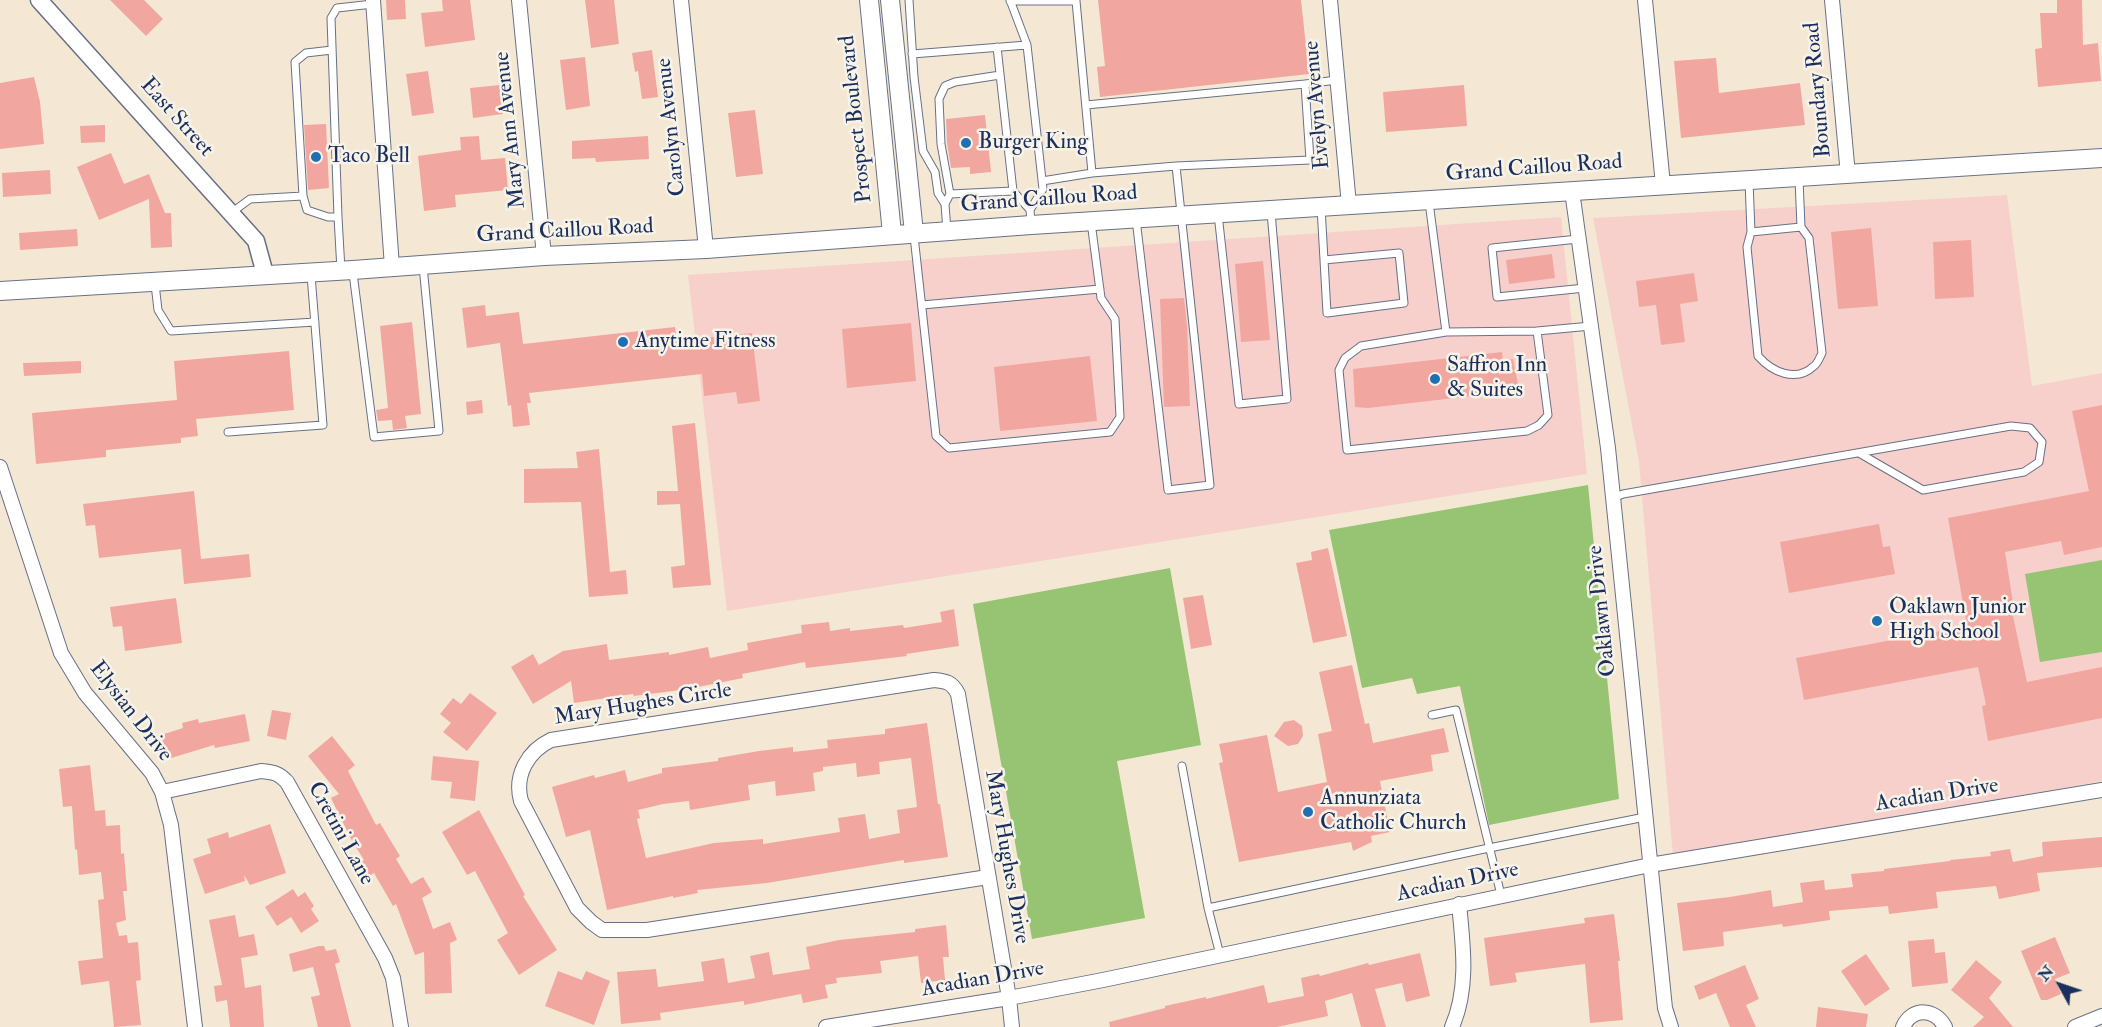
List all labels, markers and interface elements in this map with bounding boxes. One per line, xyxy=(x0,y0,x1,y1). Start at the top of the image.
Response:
street label: Boundary Road xyxy=(1800,21,1838,159)
street label: Prospect Boulevard xyxy=(835,34,879,204)
street label: Evelyn Avenue xyxy=(1299,40,1337,170)
street label: Mary Ann Avenue xyxy=(490,50,532,210)
street label: Carolyn Avenue xyxy=(652,57,692,197)
street label: East Street xyxy=(134,73,218,163)
place label: Burger King xyxy=(978,130,1088,156)
marker: Burger King xyxy=(959,136,973,150)
place label: Taco Bell xyxy=(328,144,410,170)
marker: Taco Bell xyxy=(309,150,323,164)
street label: Grand Caillou Road xyxy=(1445,150,1623,188)
street label: Grand Caillou Road xyxy=(960,181,1138,219)
street label: Grand Caillou Road xyxy=(476,214,654,250)
place label: Anytime Fitness xyxy=(635,329,776,355)
marker: Anytime Fitness xyxy=(616,335,630,349)
place label: Saffron Inn & Suites xyxy=(1447,353,1547,404)
marker: Saffron Inn & Suites xyxy=(1428,372,1442,386)
street label: Oaklawn Drive xyxy=(1583,544,1623,678)
place label: Oaklawn Junior High School xyxy=(1889,595,2026,646)
marker: Oaklawn Junior High School xyxy=(1870,614,1884,628)
street label: Elysian Drive xyxy=(83,657,177,767)
street label: Mary Hughes Circle xyxy=(552,678,734,732)
street label: Mary Hughes Drive xyxy=(978,768,1034,946)
street label: Acadian Drive xyxy=(1874,773,2000,819)
street label: Cretini Lane xyxy=(301,778,379,890)
place label: Annunziata Catholic Church xyxy=(1320,786,1467,837)
marker: Annunziata Catholic Church xyxy=(1301,805,1315,819)
street label: Acadian Drive xyxy=(1395,857,1521,909)
north arrow xyxy=(2030,955,2090,1015)
street label: Acadian Drive xyxy=(920,956,1046,1004)
text: N xyxy=(2034,962,2058,985)

